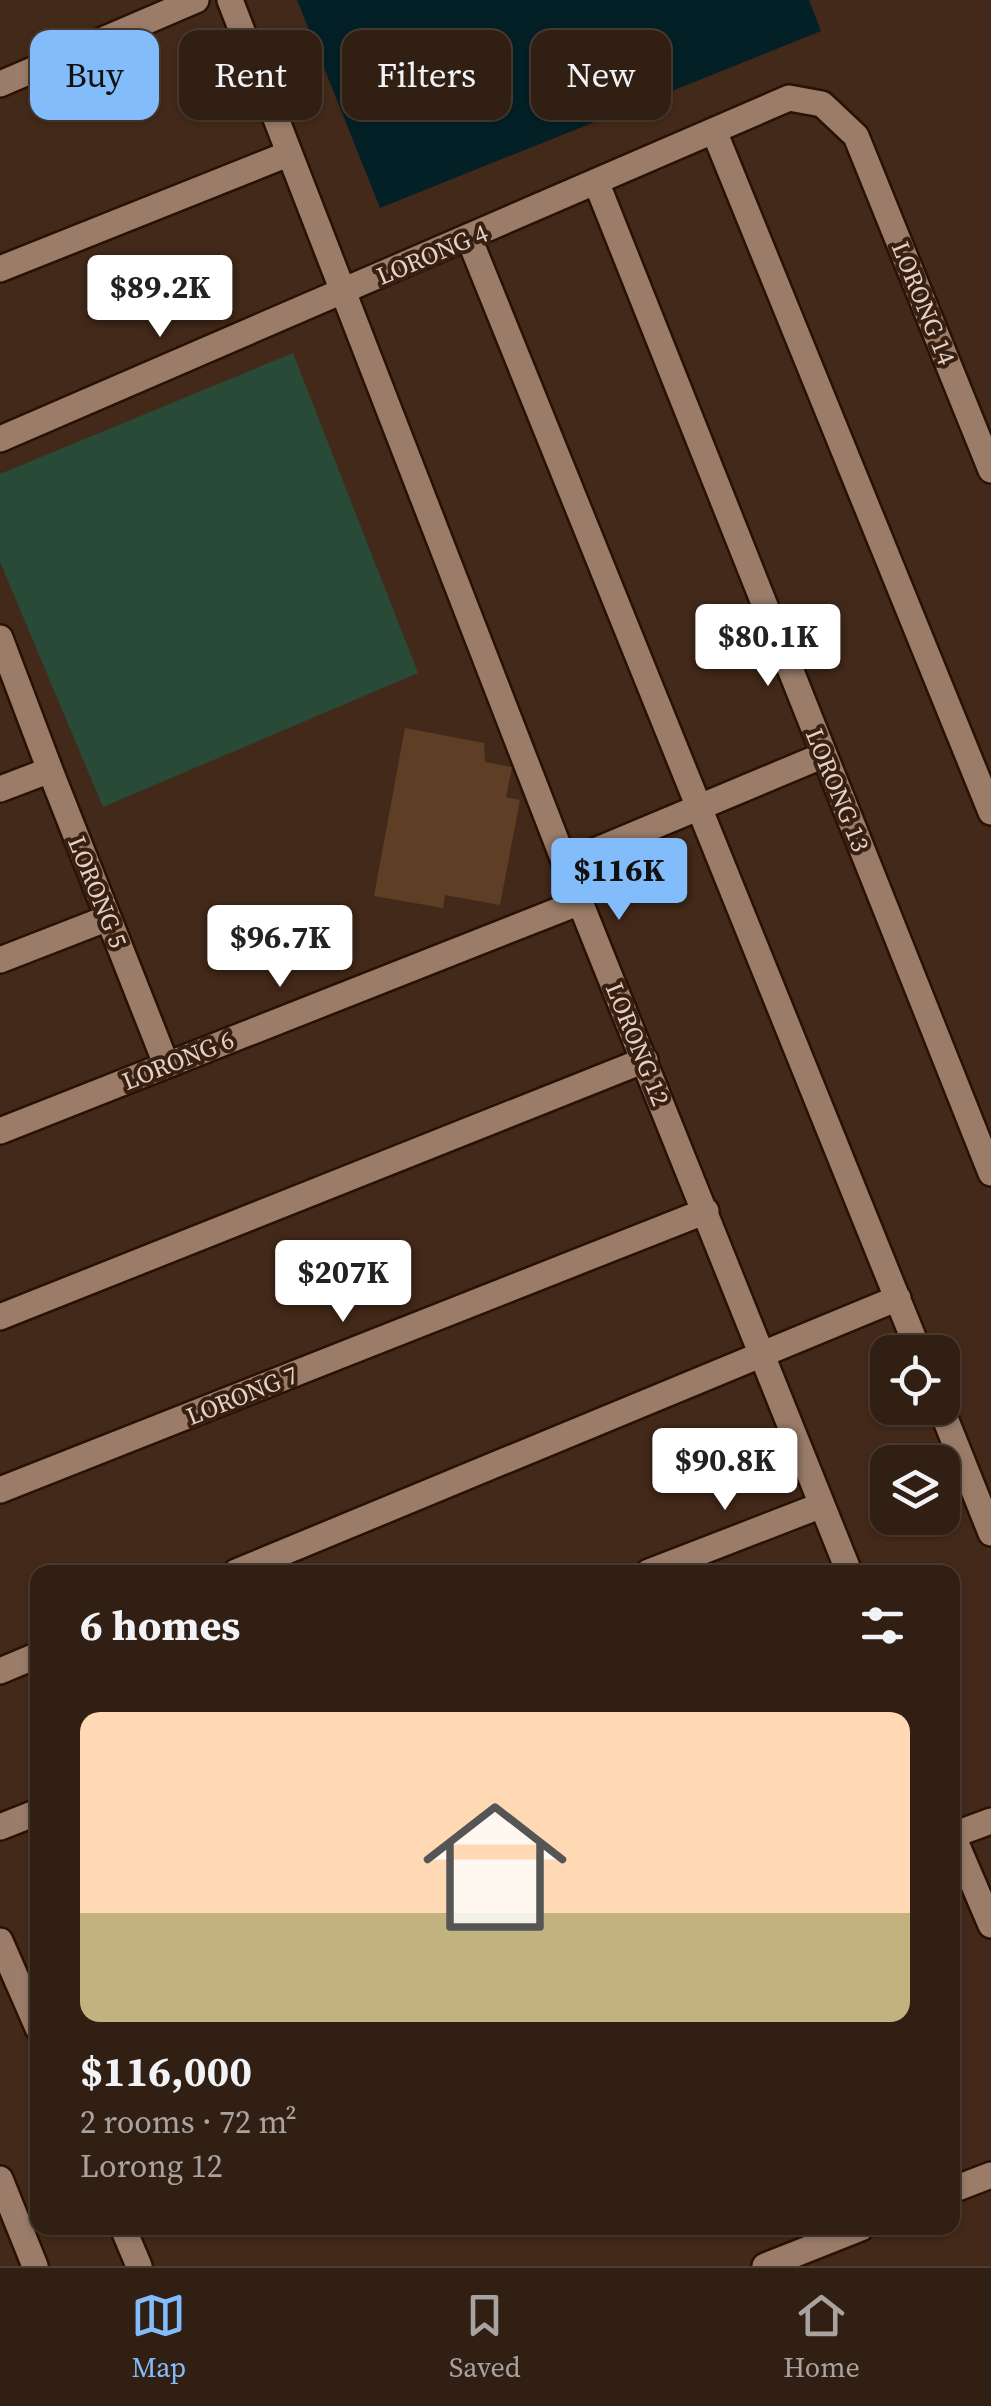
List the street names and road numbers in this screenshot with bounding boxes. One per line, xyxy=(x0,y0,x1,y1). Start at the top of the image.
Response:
street label: LORONG 4 xyxy=(371,215,493,293)
street label: LORONG 14 xyxy=(884,236,964,370)
street label: LORONG 13 xyxy=(798,723,878,857)
street label: LORONG 5 xyxy=(60,831,136,953)
street label: LORONG 12 xyxy=(598,977,678,1111)
street label: LORONG 6 xyxy=(117,1022,239,1098)
street label: LORONG 7 xyxy=(181,1357,303,1433)

